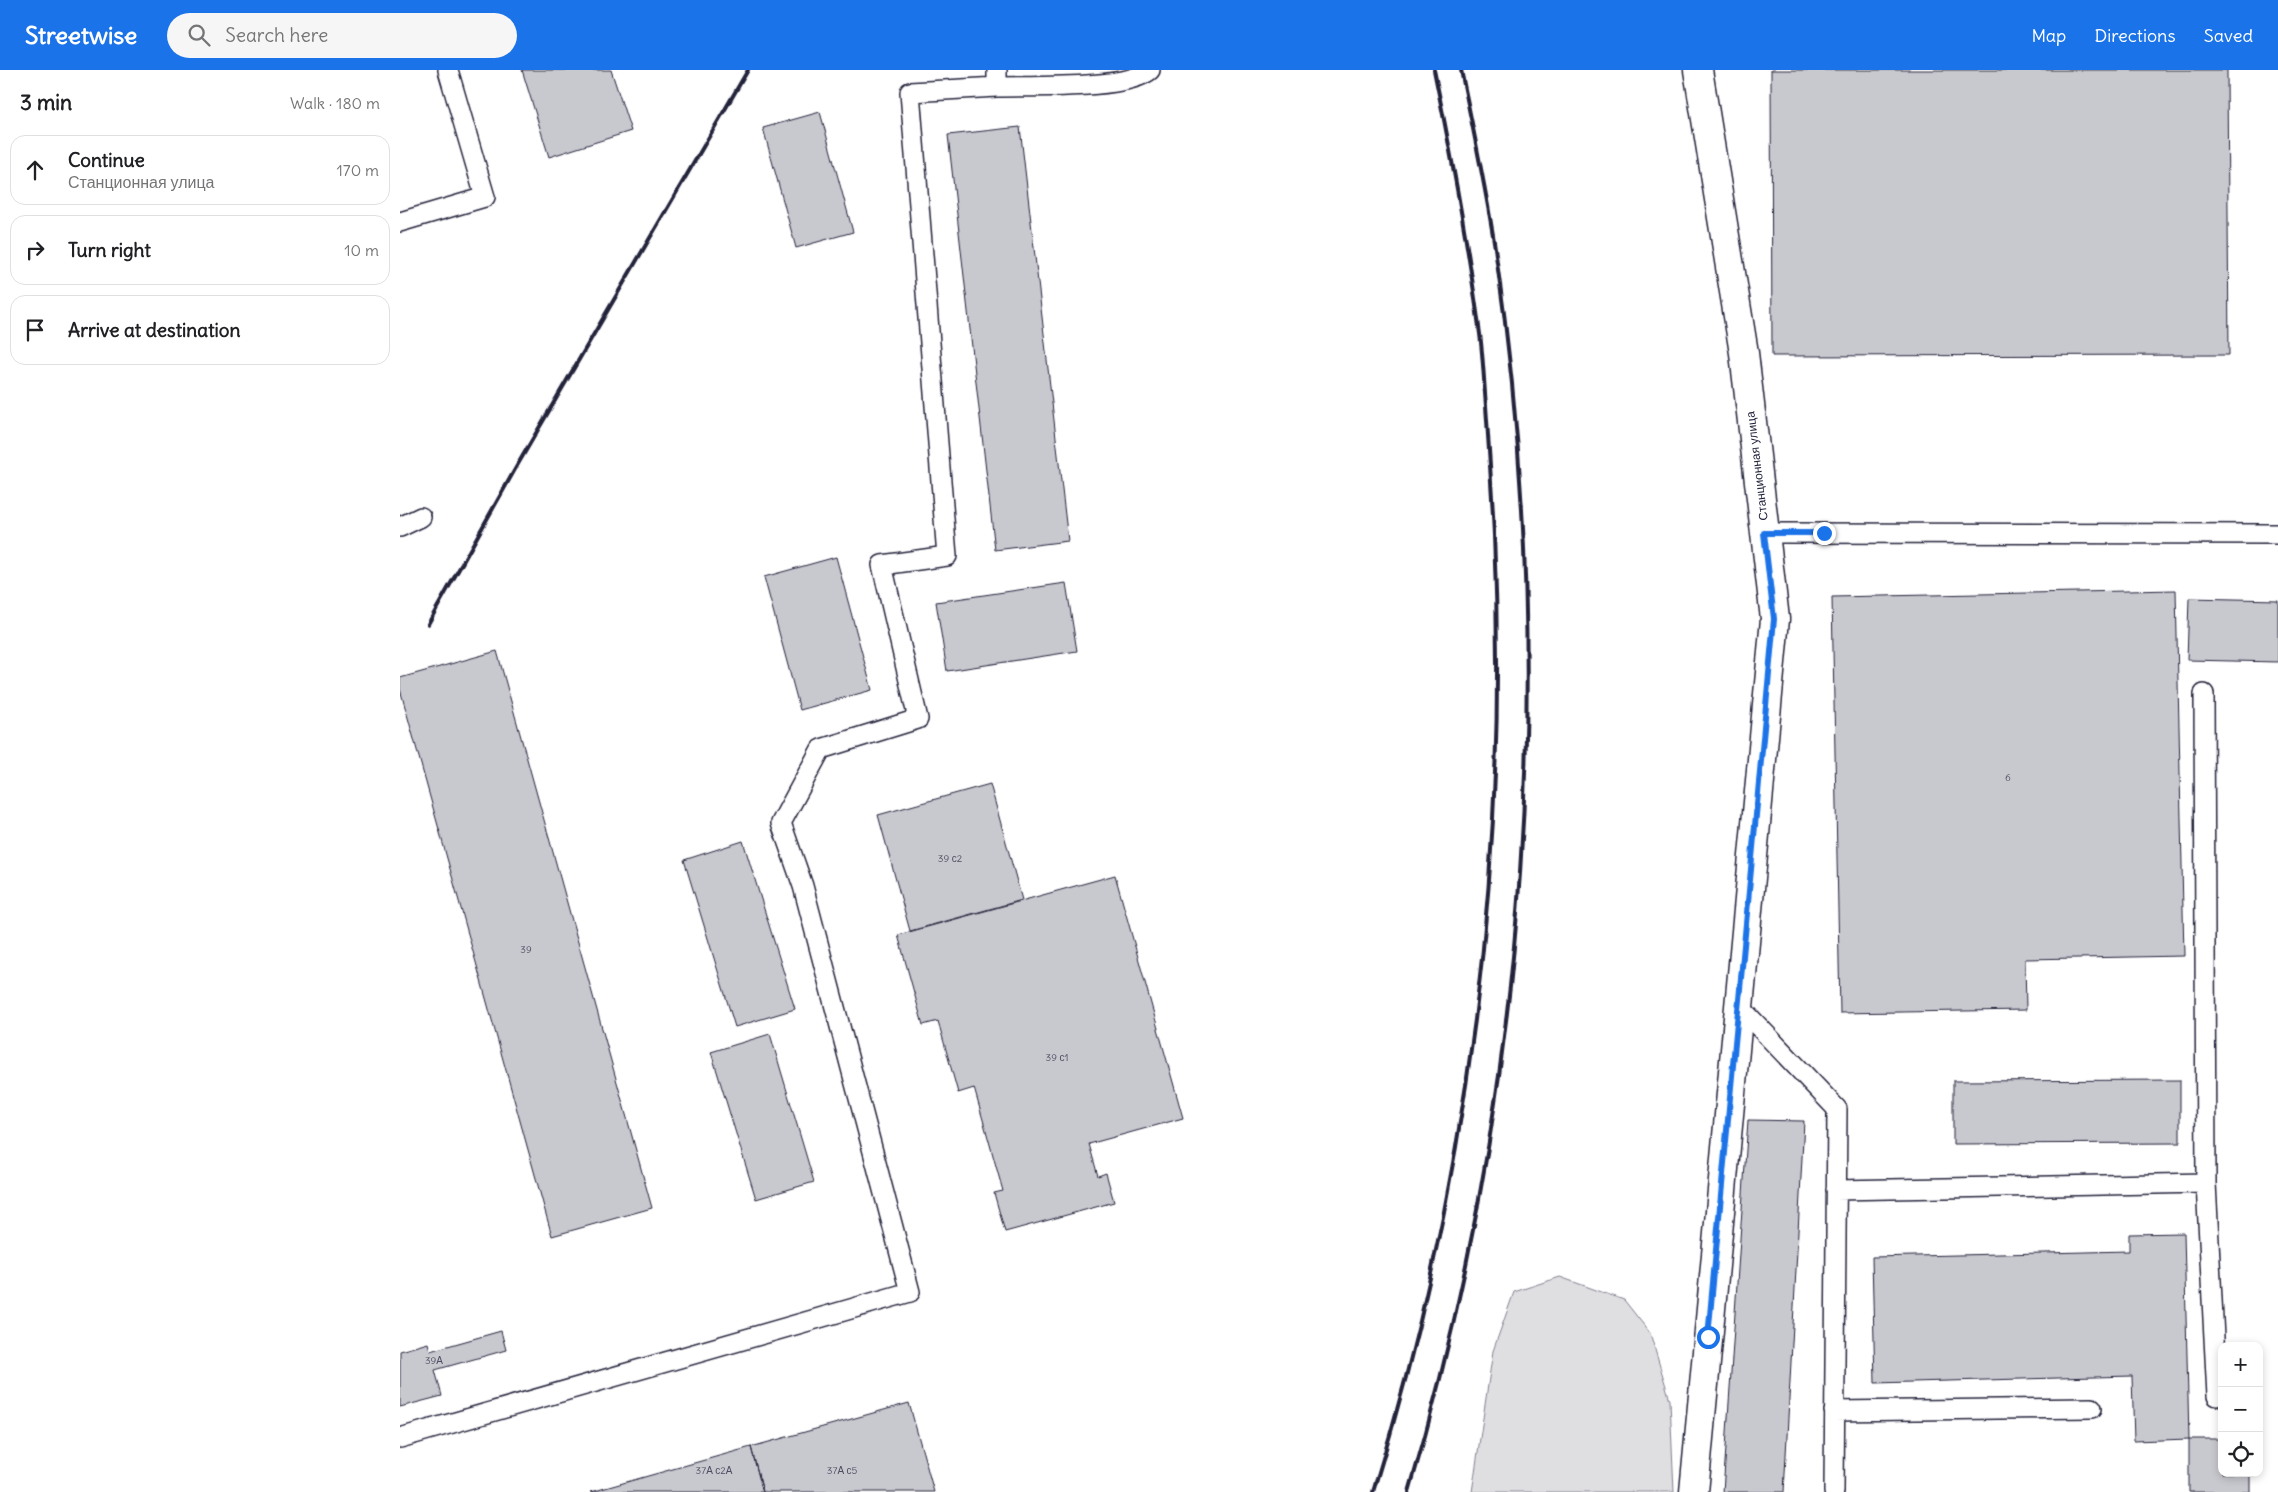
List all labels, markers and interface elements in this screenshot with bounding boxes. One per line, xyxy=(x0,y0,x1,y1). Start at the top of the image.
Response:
search box xyxy=(167,13,517,58)
text: Streetwise xyxy=(25,20,137,50)
icon: search xyxy=(185,21,213,49)
text: Search here xyxy=(225,23,328,47)
text: Map xyxy=(2031,24,2066,47)
text: Directions xyxy=(2094,24,2176,47)
text: Saved xyxy=(2204,24,2253,47)
text: 3 min xyxy=(20,89,72,116)
text: Walk · 180 m xyxy=(290,93,380,113)
text: Continue xyxy=(68,148,145,172)
icon: ahead xyxy=(21,156,49,184)
text: 170 m xyxy=(336,160,379,180)
text: Станционная улица xyxy=(68,172,214,192)
icon: right xyxy=(21,236,49,264)
text: Turn right xyxy=(68,238,151,262)
text: 10 m xyxy=(344,240,379,260)
icon: arrive xyxy=(21,316,49,344)
text: Arrive at destination xyxy=(68,318,241,342)
street label: Станционная улица xyxy=(1742,410,1771,521)
route end xyxy=(1813,522,1836,545)
house number: 6 xyxy=(2005,771,2011,784)
house number: 39 с2 xyxy=(938,852,963,865)
house number: 39 xyxy=(520,943,532,956)
house number: 39 с1 xyxy=(1046,1051,1068,1064)
route start xyxy=(1697,1326,1720,1349)
map controls xyxy=(2218,1342,2263,1477)
button: + xyxy=(2218,1342,2263,1387)
house number: 39А xyxy=(425,1354,443,1367)
button: − xyxy=(2218,1387,2263,1432)
button: locate xyxy=(2218,1432,2263,1477)
house number: 37А с2А xyxy=(696,1464,733,1477)
house number: 37А с5 xyxy=(827,1464,857,1477)

